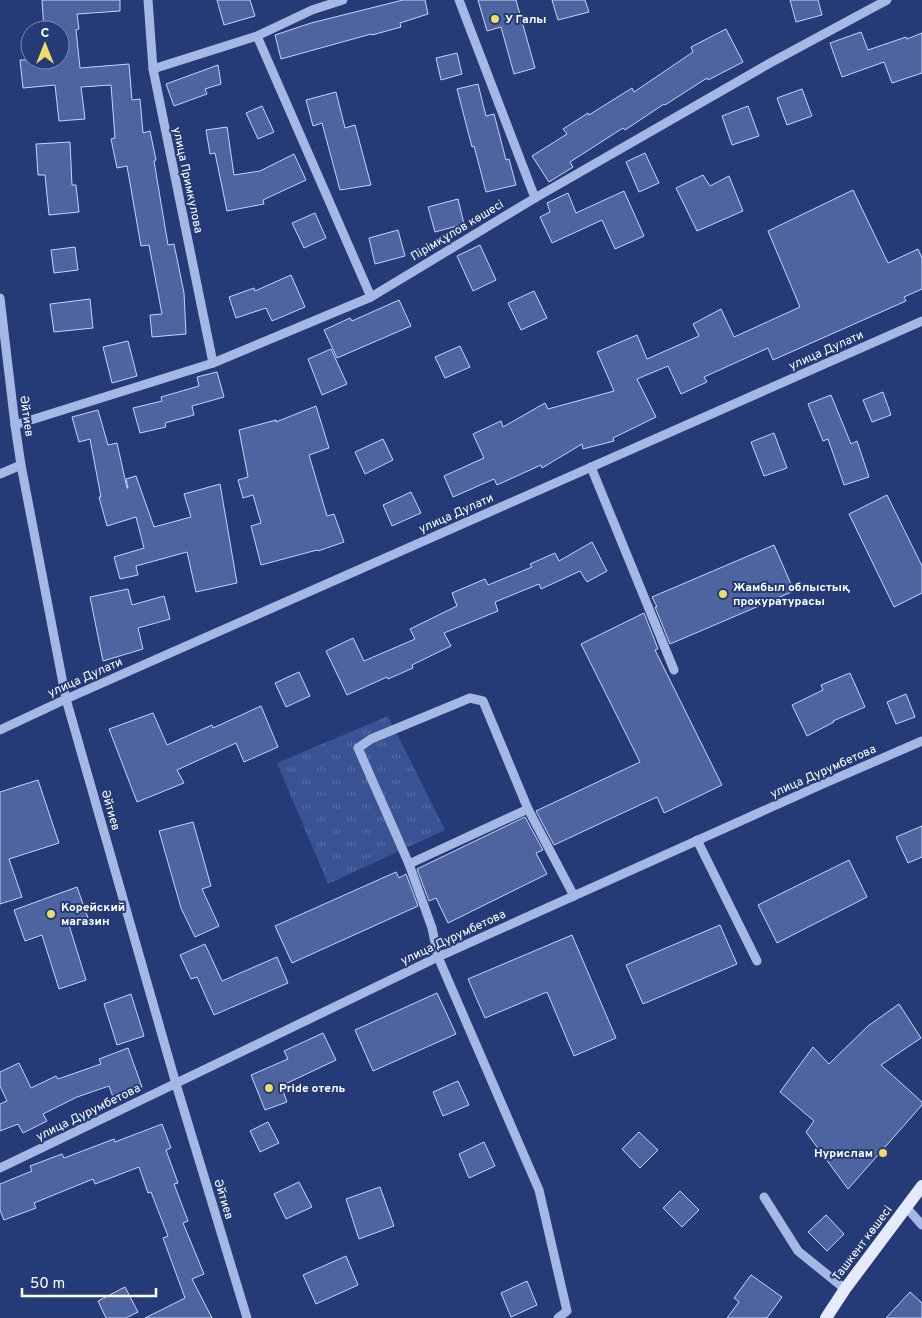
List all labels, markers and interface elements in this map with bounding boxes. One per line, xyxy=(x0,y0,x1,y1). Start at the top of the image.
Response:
place label: У Галы xyxy=(505,12,547,28)
marker: У Галы xyxy=(489,13,501,25)
north arrow xyxy=(20,20,70,70)
text: С xyxy=(41,25,50,42)
street label: улица Примкулова xyxy=(168,126,206,235)
street label: Пірімқұлов көшесі xyxy=(408,197,507,265)
street label: улица Дулати xyxy=(786,327,866,375)
street label: Әйтиев xyxy=(15,394,37,438)
street label: улица Дулати xyxy=(416,490,496,538)
place label: Жамбыл облыстық прокуратурасы xyxy=(733,580,850,610)
marker: Жамбыл облыстық прокуратурасы xyxy=(717,588,729,600)
street label: улица Дулати xyxy=(45,654,125,702)
street label: улица Дурумбетова xyxy=(768,741,879,802)
street label: Әйтиев xyxy=(97,788,123,833)
place label: Корейский магазин xyxy=(61,900,125,930)
street label: улица Дурумбетова xyxy=(398,907,509,969)
marker: Корейский магазин xyxy=(45,908,57,920)
street label: улица Дурумбетова xyxy=(34,1081,143,1145)
place label: Pride отель xyxy=(279,1081,346,1097)
marker: Pride отель xyxy=(263,1082,275,1094)
place label: Нурислам xyxy=(814,1146,873,1162)
marker: Нурислам xyxy=(877,1147,889,1159)
street label: Әйтиев xyxy=(209,1177,237,1222)
street label: Ташкент көшесі xyxy=(829,1203,896,1284)
scale bar xyxy=(22,1266,156,1298)
text: 50 m xyxy=(30,1275,65,1294)

